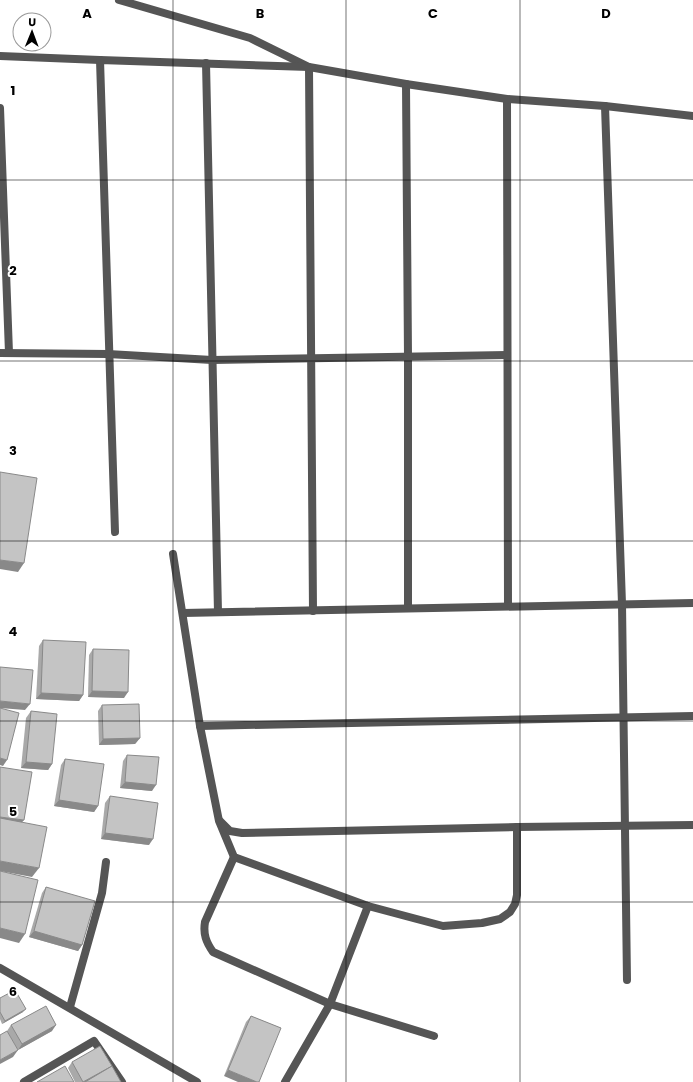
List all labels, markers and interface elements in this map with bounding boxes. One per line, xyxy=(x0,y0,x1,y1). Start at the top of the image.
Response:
text: A xyxy=(82,4,92,23)
text: B xyxy=(256,4,265,23)
text: C xyxy=(428,4,438,23)
text: D xyxy=(601,4,611,23)
north arrow xyxy=(12,12,52,52)
text: U xyxy=(28,14,36,30)
text: 1 xyxy=(11,81,15,100)
text: 2 xyxy=(9,261,17,280)
text: 3 xyxy=(9,441,17,460)
text: 4 xyxy=(9,622,18,641)
text: 5 xyxy=(9,802,17,821)
text: 6 xyxy=(9,982,17,1001)

